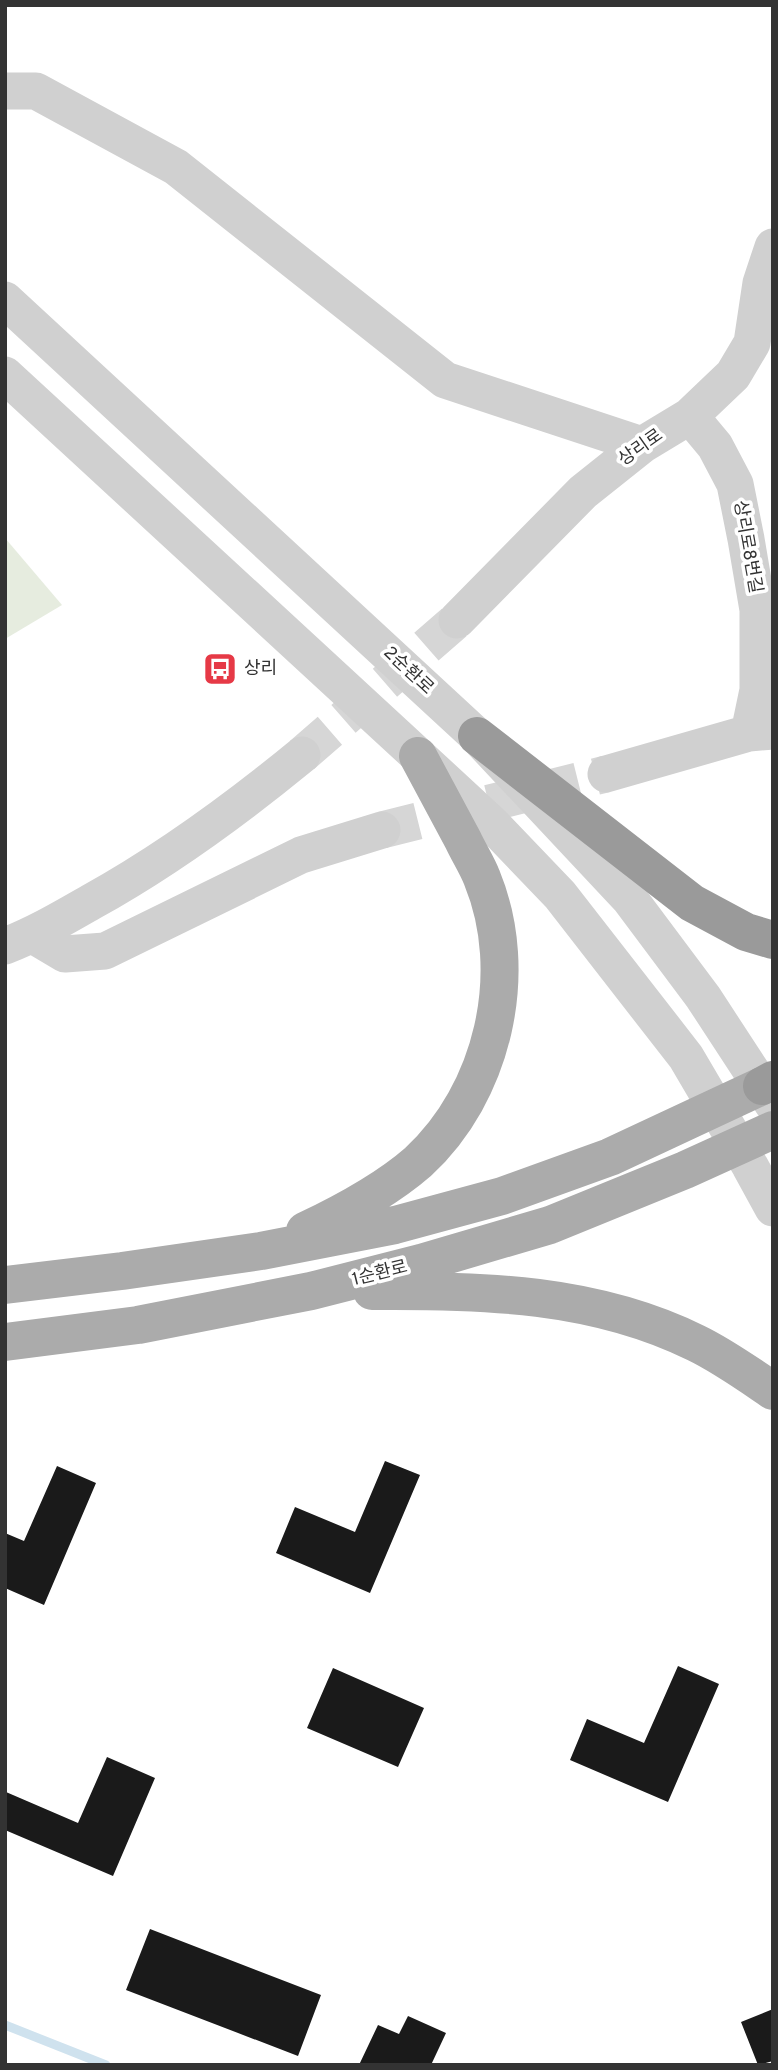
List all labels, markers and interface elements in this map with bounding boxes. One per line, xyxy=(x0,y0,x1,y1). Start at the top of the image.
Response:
street label: 상리로 xyxy=(614,424,668,472)
street label: 상리로8번길 xyxy=(728,499,766,595)
street label: 2순환로 xyxy=(378,642,438,700)
bus stop icon: 상리 xyxy=(201,650,239,688)
place label: 상리 xyxy=(244,658,277,681)
street label: 1순환로 xyxy=(350,1256,410,1292)

